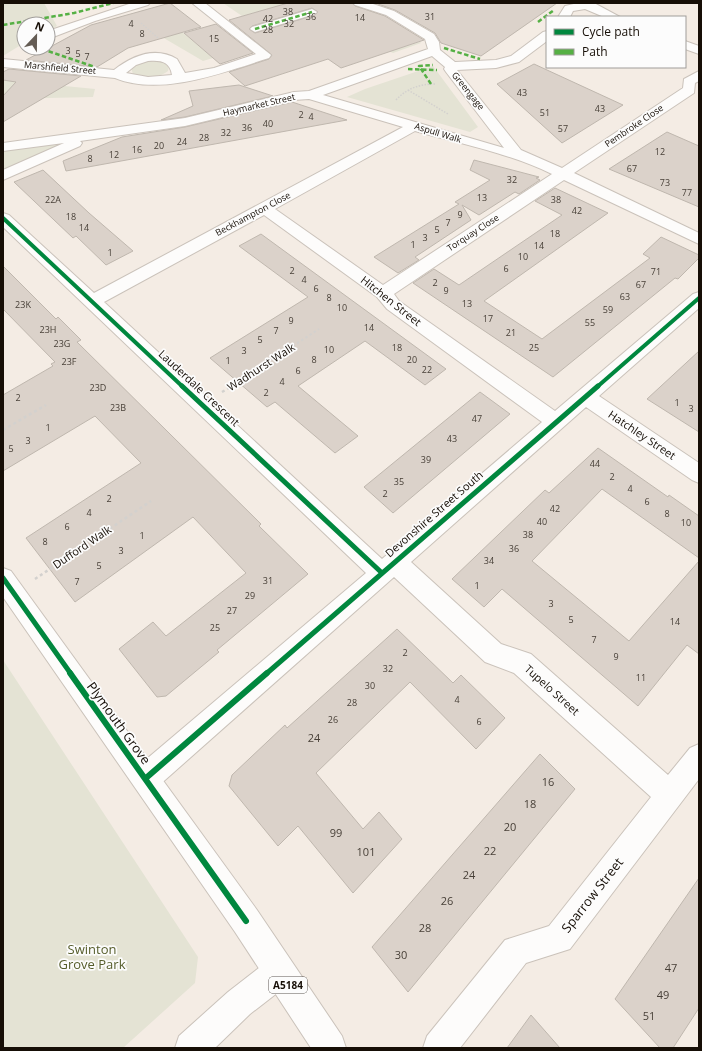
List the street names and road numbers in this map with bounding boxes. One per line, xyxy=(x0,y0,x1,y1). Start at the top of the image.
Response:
street label: Marshfield Street xyxy=(24,58,97,77)
street label: Greengage xyxy=(449,69,488,113)
street label: Haymarket Street xyxy=(222,90,296,119)
street label: Pembroke Close xyxy=(602,101,666,150)
street label: Aspull Walk xyxy=(413,119,463,146)
street label: Beckhampton Close xyxy=(213,188,293,239)
street label: Torquay Close xyxy=(444,211,501,254)
street label: Hitchen Street xyxy=(358,272,425,329)
street label: Wadhurst Walk xyxy=(224,339,298,394)
street label: Lauderdale Crescent xyxy=(156,346,243,429)
street label: Hatchley Street xyxy=(606,407,679,463)
street label: Devonshire Street South xyxy=(382,467,486,560)
street label: Dufford Walk xyxy=(49,521,114,572)
street label: Tupelo Street xyxy=(522,661,583,718)
street label: Plymouth Grove xyxy=(83,678,155,768)
street label: Sparrow Street xyxy=(557,854,627,936)
road number: A5184 xyxy=(269,977,307,993)

